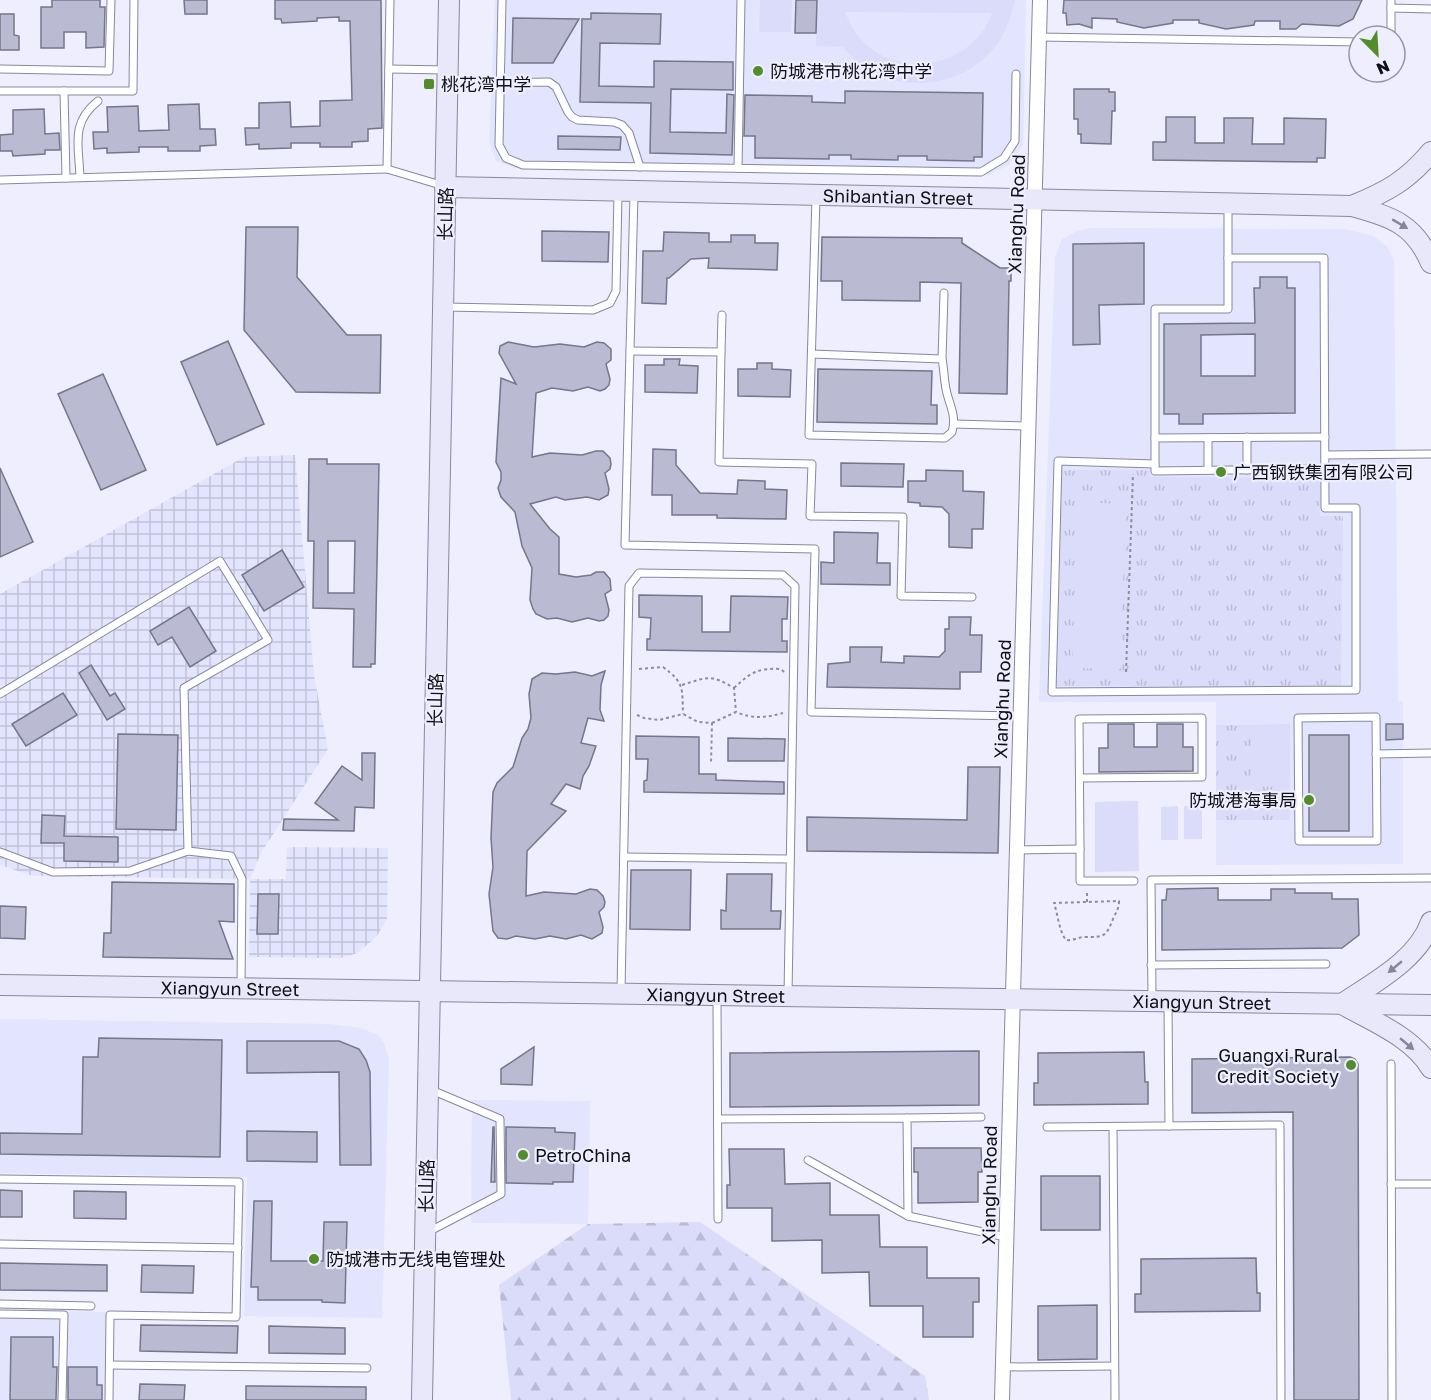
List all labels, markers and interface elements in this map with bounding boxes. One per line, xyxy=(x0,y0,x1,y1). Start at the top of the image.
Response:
north arrow xyxy=(1347,24,1407,84)
text: N xyxy=(1373,56,1393,79)
place label: 防城港市桃花湾中学 xyxy=(770,60,932,82)
marker: 防城港市桃花湾中学 xyxy=(751,64,765,78)
place label: 桃花湾中学 xyxy=(441,73,531,95)
marker: 桃花湾中学 xyxy=(422,77,436,91)
street label: Xianghu Road xyxy=(1003,154,1029,274)
street label: Shibantian Street xyxy=(822,184,973,209)
street label: 长山路 xyxy=(434,187,456,241)
one-way arrow xyxy=(1392,218,1408,229)
place label: 广西钢铁集团有限公司 xyxy=(1233,461,1413,483)
marker: 广西钢铁集团有限公司 xyxy=(1214,465,1228,479)
street label: Xianghu Road xyxy=(989,639,1015,759)
street label: 长山路 xyxy=(424,673,446,727)
place label: 防城港海事局 xyxy=(1189,789,1297,811)
marker: 防城港海事局 xyxy=(1302,793,1316,807)
one-way arrow xyxy=(1387,960,1403,973)
street label: Xiangyun Street xyxy=(160,976,300,1000)
street label: Xiangyun Street xyxy=(646,983,786,1007)
street label: Xiangyun Street xyxy=(1132,990,1271,1014)
one-way arrow xyxy=(1399,1037,1415,1050)
place label: Guangxi Rural Credit Society xyxy=(1217,1044,1339,1087)
marker: Guangxi Rural Credit Society xyxy=(1344,1058,1358,1072)
street label: Xianghu Road xyxy=(977,1125,1001,1245)
place label: PetroChina xyxy=(535,1144,631,1166)
marker: PetroChina xyxy=(516,1148,530,1162)
street label: 长山路 xyxy=(415,1159,437,1213)
place label: 防城港市无线电管理处 xyxy=(326,1248,506,1270)
marker: 防城港市无线电管理处 xyxy=(307,1252,321,1266)

